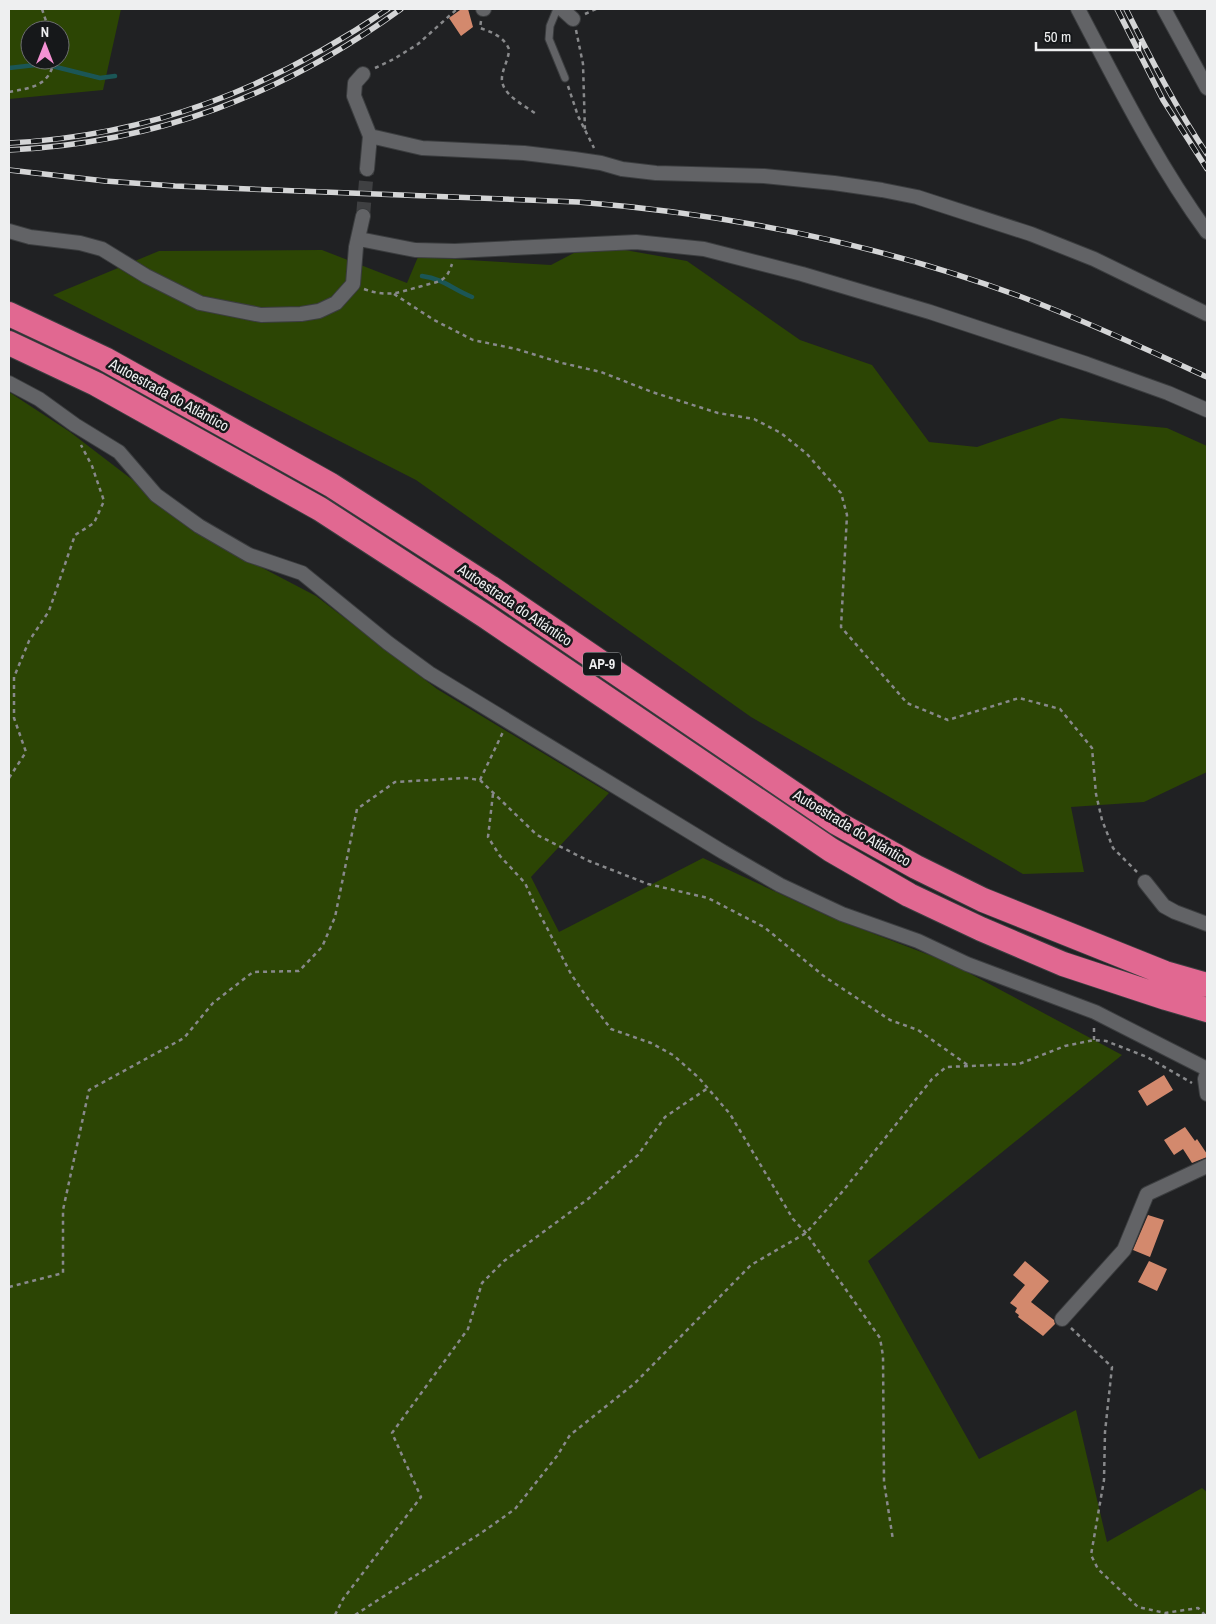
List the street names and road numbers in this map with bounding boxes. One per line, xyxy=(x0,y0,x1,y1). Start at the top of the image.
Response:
street label: Autoestrada do Atlántico xyxy=(105,352,233,436)
street label: Autoestrada do Atlántico xyxy=(453,558,577,651)
road number: AP-9 xyxy=(583,652,621,676)
street label: Autoestrada do Atlántico xyxy=(789,784,915,871)

